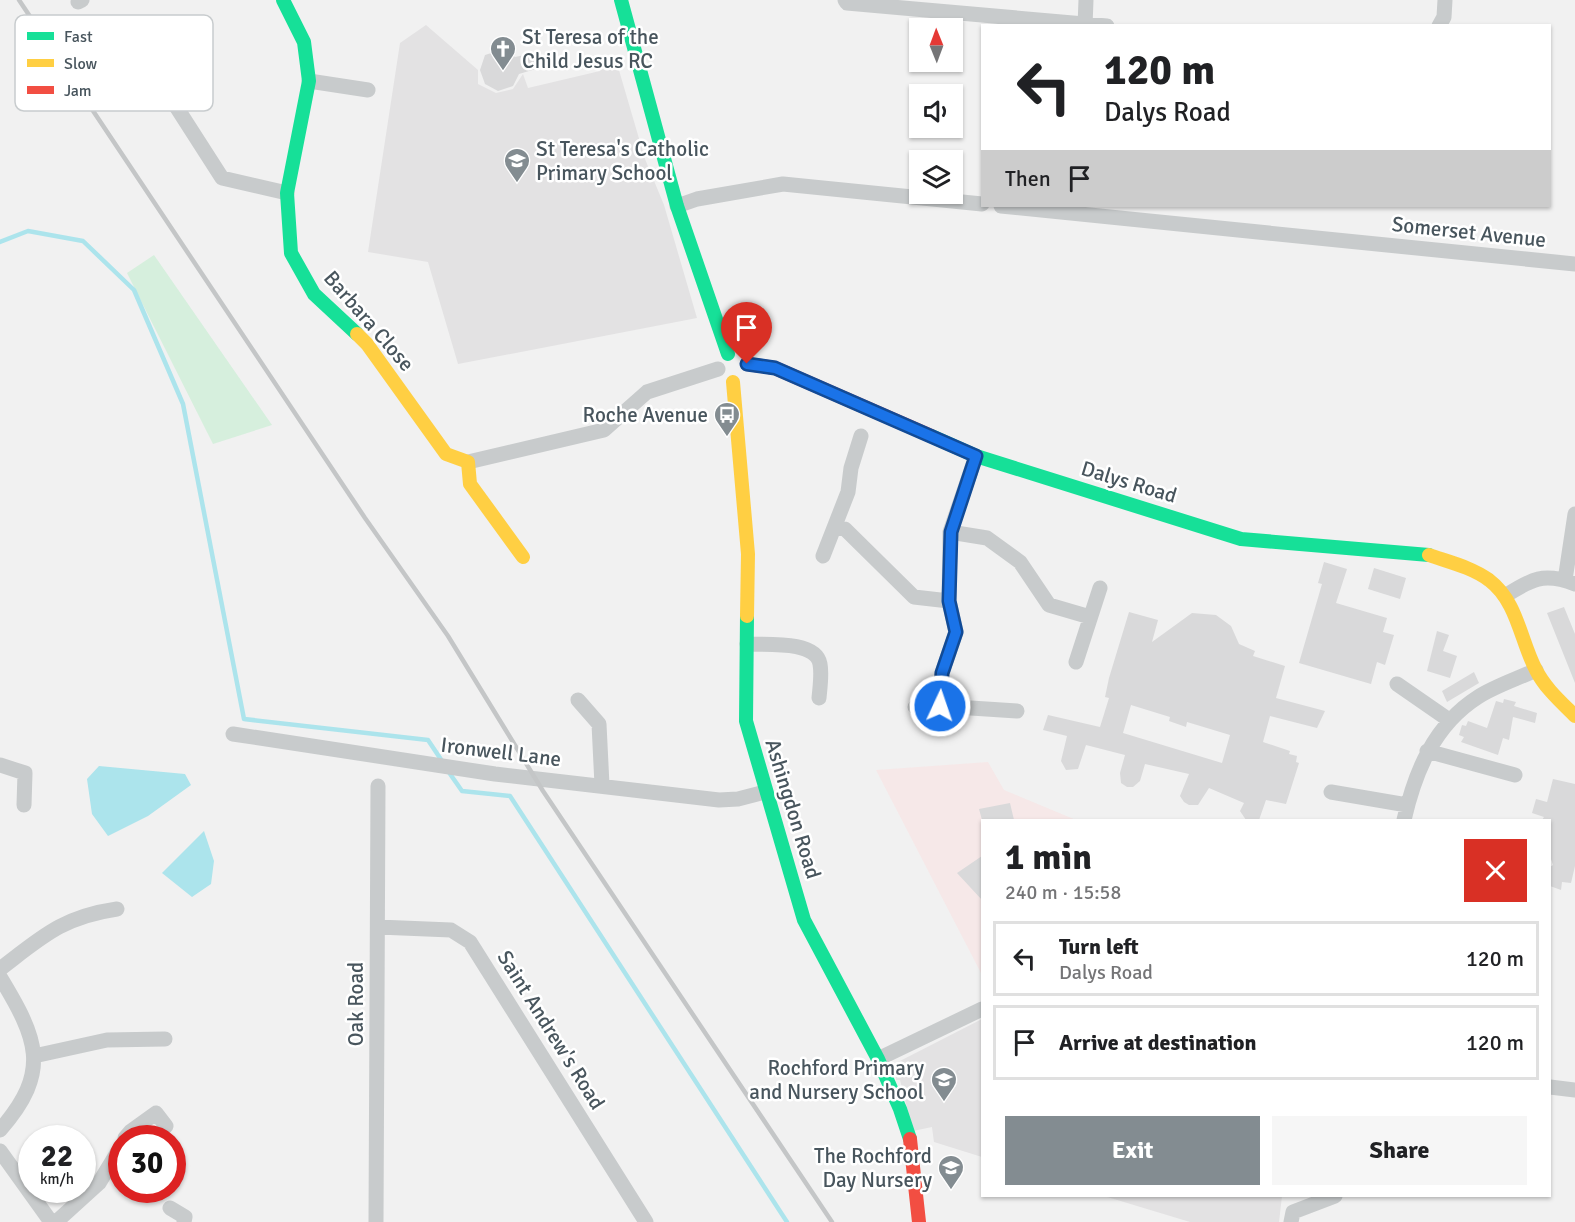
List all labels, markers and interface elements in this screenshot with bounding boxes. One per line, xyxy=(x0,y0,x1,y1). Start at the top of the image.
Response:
legend xyxy=(15,15,213,111)
north arrow xyxy=(909,18,963,72)
map controls xyxy=(909,18,963,204)
place label: St Teresa of the Child Jesus RC xyxy=(522,24,659,74)
text: Fast xyxy=(64,27,93,47)
church icon: St Teresa of the Child Jesus RC xyxy=(488,34,518,72)
text: 120 m xyxy=(1104,45,1215,96)
icon: left xyxy=(1005,48,1083,126)
text: Slow xyxy=(64,54,98,74)
text: Jam xyxy=(64,81,92,101)
button: sound xyxy=(909,84,963,138)
text: Dalys Road xyxy=(1104,96,1231,129)
place label: St Teresa's Catholic Primary School xyxy=(536,136,709,186)
school or university icon: St Teresa's Catholic Primary School xyxy=(502,146,532,184)
button: layers xyxy=(909,150,963,204)
icon: arrive xyxy=(1063,162,1096,195)
text: Then xyxy=(1005,165,1051,192)
street label: Somerset Avenue xyxy=(1391,211,1547,253)
street label: Barbara Close xyxy=(318,265,420,377)
pin xyxy=(721,302,772,364)
icon: arrive xyxy=(730,311,763,344)
bus stop icon: Roche Avenue xyxy=(712,400,742,438)
place label: Roche Avenue xyxy=(583,402,708,428)
street label: Dalys Road xyxy=(1078,455,1180,509)
position arrow xyxy=(908,674,972,738)
street label: Ironwell Lane xyxy=(439,732,563,772)
street label: Ashingdon Road xyxy=(759,736,827,882)
text: 1 min xyxy=(1005,835,1092,880)
button: close xyxy=(1464,839,1527,902)
text: 240 m · 15:58 xyxy=(1005,880,1121,905)
text: Turn left xyxy=(1059,933,1139,960)
icon: left xyxy=(1008,942,1041,975)
text: 120 m xyxy=(1466,945,1524,972)
street label: Saint Andrew's Road xyxy=(492,946,610,1114)
text: Dalys Road xyxy=(1059,960,1153,985)
street label: Oak Road xyxy=(343,962,369,1046)
icon: arrive xyxy=(1008,1026,1041,1059)
text: Arrive at destination xyxy=(1059,1029,1256,1056)
text: 120 m xyxy=(1466,1029,1524,1056)
place label: Rochford Primary and Nursery School xyxy=(749,1055,924,1105)
school or university icon: Rochford Primary and Nursery School xyxy=(929,1065,959,1103)
button: Exit xyxy=(1005,1116,1260,1185)
button: Share xyxy=(1272,1116,1527,1185)
speed limit sign: 30 xyxy=(108,1125,186,1203)
text: 22 xyxy=(41,1138,73,1175)
place label: The Rochford Day Nursery xyxy=(814,1143,932,1193)
school or university icon: The Rochford Day Nursery xyxy=(936,1153,966,1191)
text: km/h xyxy=(40,1170,74,1188)

